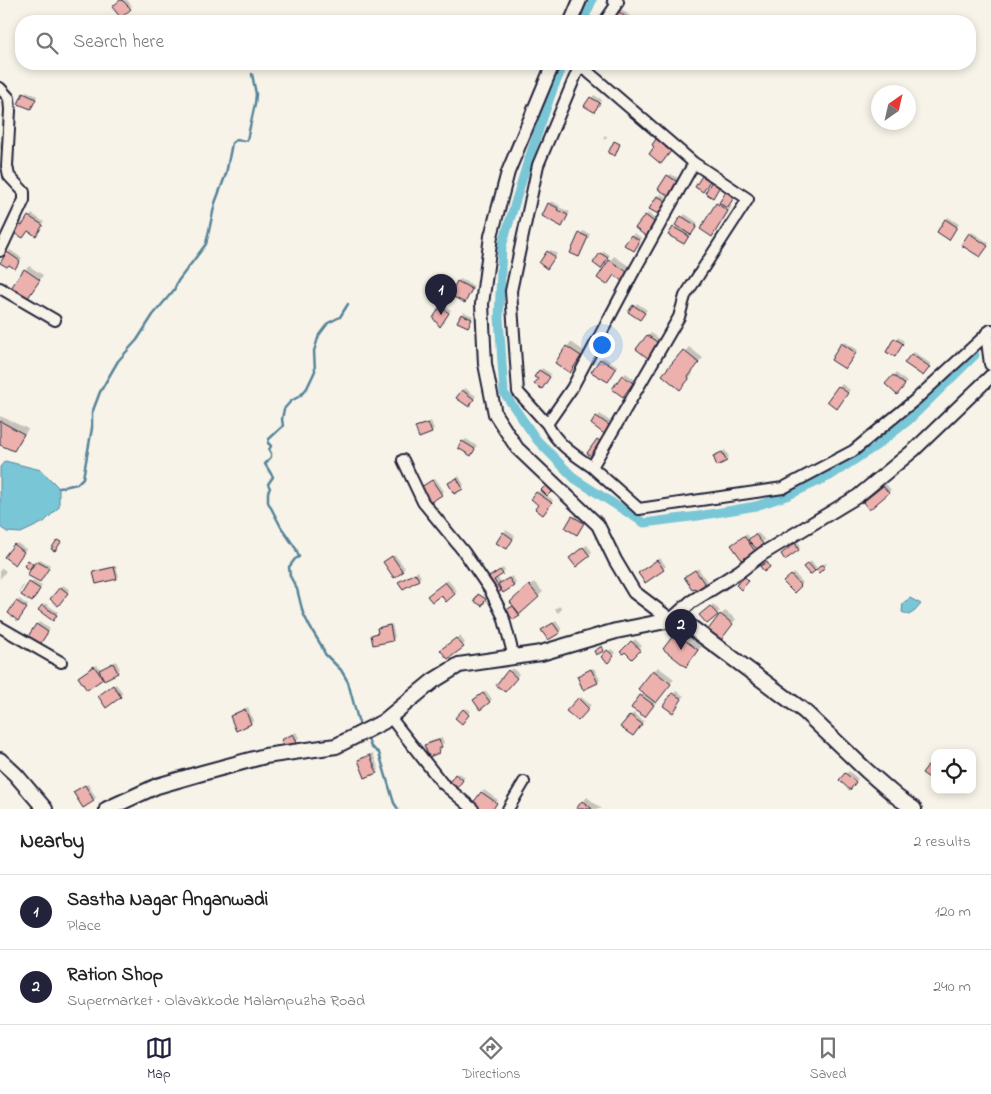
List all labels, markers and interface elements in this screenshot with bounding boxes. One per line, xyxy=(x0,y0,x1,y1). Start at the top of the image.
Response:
search box xyxy=(15,15,976,70)
icon: search xyxy=(33,29,61,57)
text: Search here xyxy=(73,29,164,56)
north arrow xyxy=(871,85,916,130)
pin: 1 xyxy=(425,274,457,315)
your location xyxy=(589,332,615,358)
pin: 2 xyxy=(665,609,697,650)
map controls xyxy=(931,749,976,794)
button: locate xyxy=(931,749,976,794)
text: Nearby xyxy=(20,827,84,857)
text: 2 results xyxy=(913,830,971,854)
text: Sastha Nagar Anganwadi xyxy=(67,887,268,914)
text: 1 xyxy=(33,900,39,924)
text: 120 m xyxy=(935,900,971,924)
text: Place xyxy=(67,914,101,938)
text: Ration Shop xyxy=(67,962,163,989)
text: 2 xyxy=(32,975,40,999)
text: 240 m xyxy=(933,975,971,999)
text: Supermarket · Olavakkode Malampuzha Road xyxy=(67,989,365,1013)
tab: Map xyxy=(145,1034,173,1085)
tab: Directions xyxy=(462,1034,520,1085)
tab: Saved xyxy=(810,1034,846,1085)

